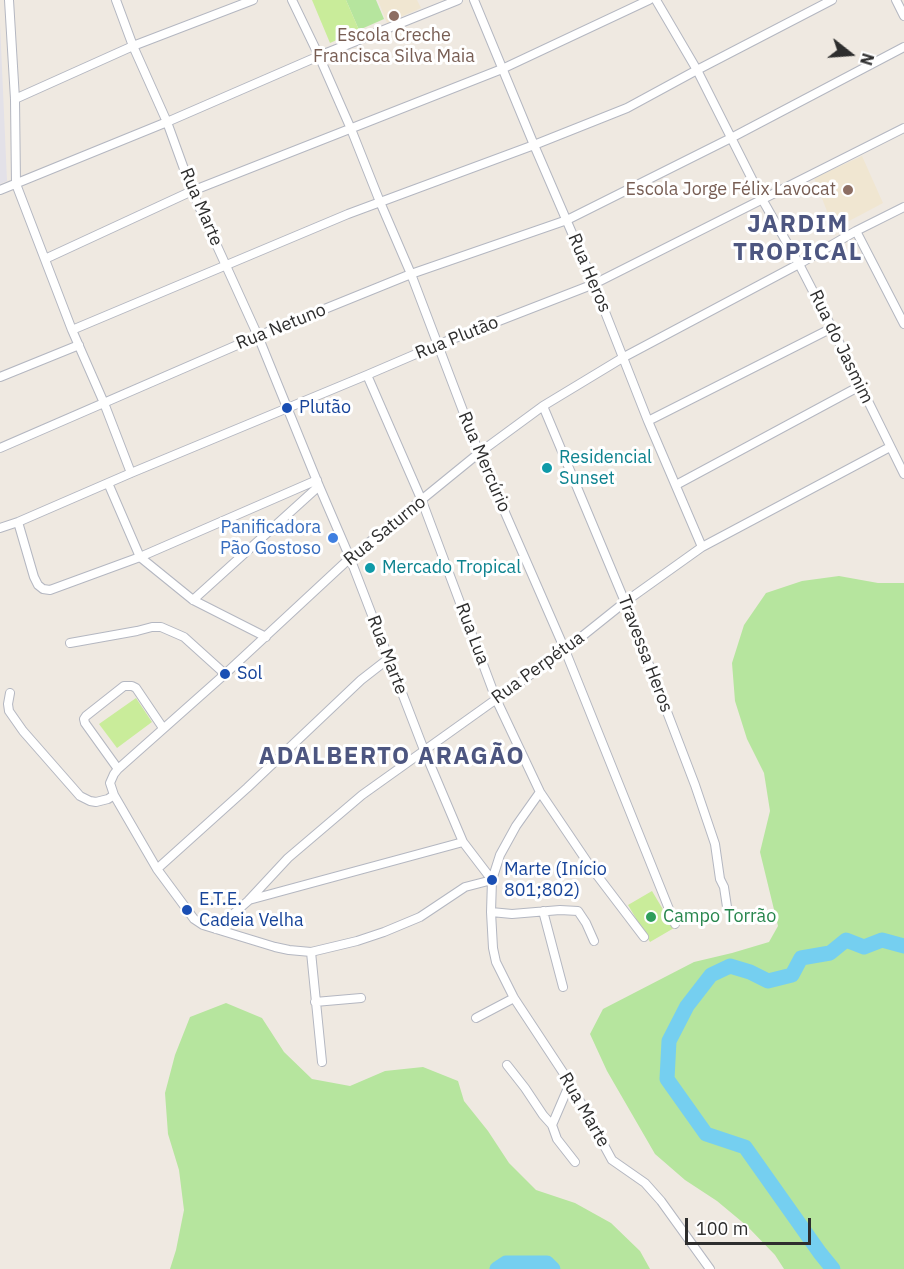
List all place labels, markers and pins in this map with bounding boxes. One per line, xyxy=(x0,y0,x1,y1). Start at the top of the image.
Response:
marker: Escola Creche Francisca Silva Maia xyxy=(387,9,401,23)
place label: Escola Creche Francisca Silva Maia xyxy=(313,25,475,68)
place label: Escola Jorge Félix Lavocat xyxy=(625,179,836,201)
marker: Escola Jorge Félix Lavocat xyxy=(841,183,855,197)
place label: Plutão xyxy=(299,397,351,419)
marker: Plutão xyxy=(280,401,294,415)
place label: Residencial Sunset xyxy=(559,447,652,490)
marker: Residencial Sunset xyxy=(540,461,554,475)
place label: Panificadora Pão Gostoso xyxy=(220,517,321,560)
marker: Panificadora Pão Gostoso xyxy=(326,531,340,545)
place label: Mercado Tropical xyxy=(382,557,521,579)
marker: Mercado Tropical xyxy=(363,561,377,575)
place label: Sol xyxy=(237,663,262,685)
marker: Sol xyxy=(218,667,232,681)
place label: Marte (Início 801;802) xyxy=(504,859,607,902)
marker: Marte (Início 801;802) xyxy=(485,873,499,887)
place label: E.T.E. Cadeia Velha xyxy=(199,889,304,932)
marker: E.T.E. Cadeia Velha xyxy=(180,903,194,917)
place label: Campo Torrão xyxy=(663,906,776,928)
marker: Campo Torrão xyxy=(644,910,658,924)

